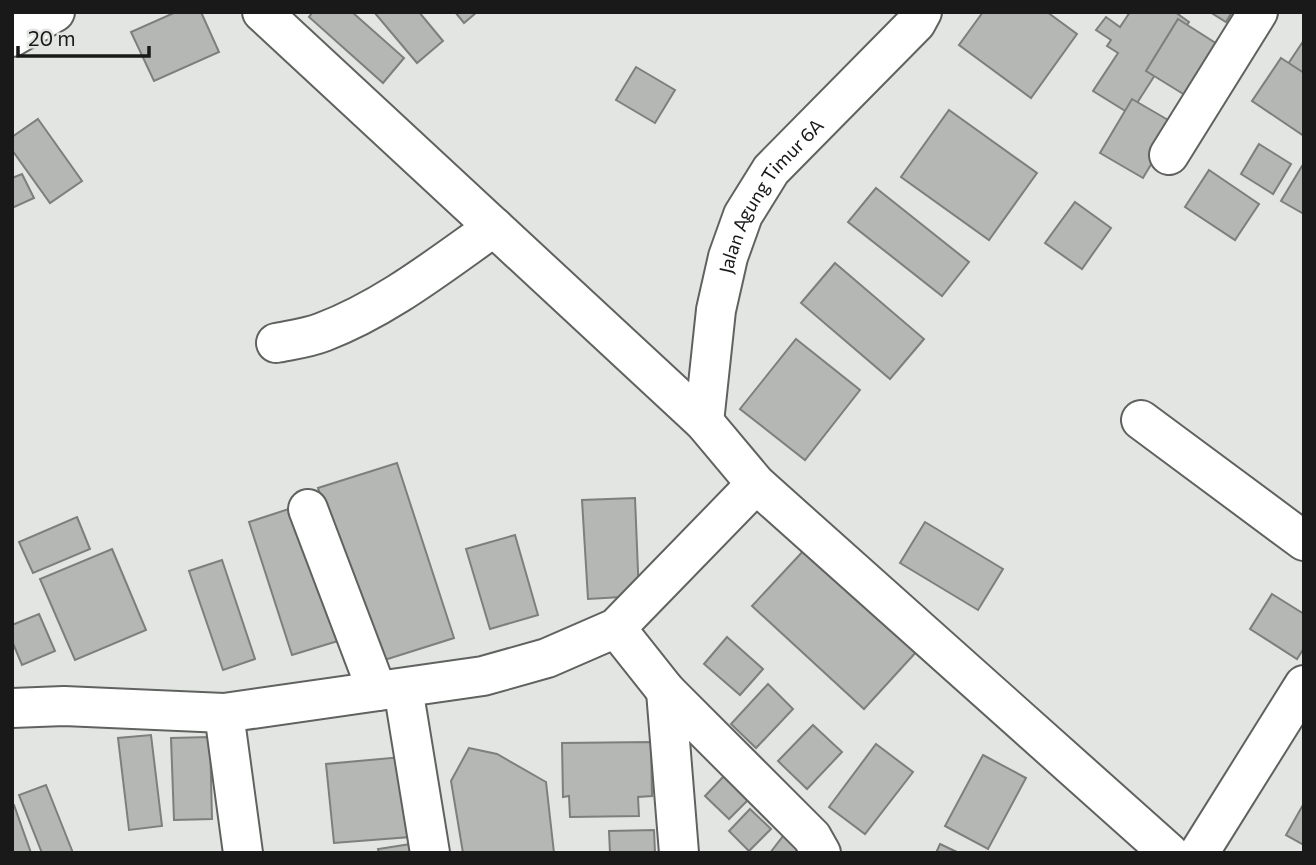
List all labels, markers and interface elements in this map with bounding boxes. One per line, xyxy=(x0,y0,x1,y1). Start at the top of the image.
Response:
scale bar xyxy=(18,14,149,58)
text: 20 m xyxy=(28,25,76,50)
street label: Jalan Agung Timur 6A xyxy=(713,113,828,276)

